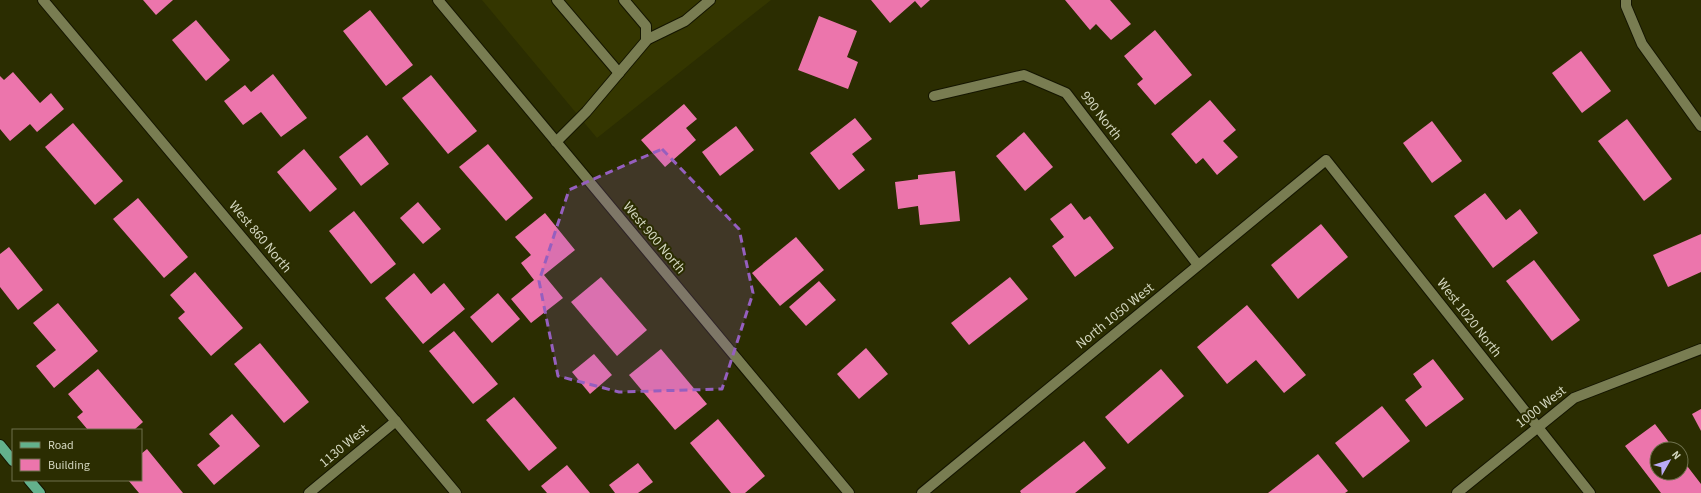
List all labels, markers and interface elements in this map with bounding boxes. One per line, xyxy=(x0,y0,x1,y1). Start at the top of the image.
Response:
street label: 990 North xyxy=(1075,87,1127,145)
street label: West 860 North xyxy=(224,197,296,277)
street label: West 900 North xyxy=(618,198,690,278)
street label: West 1020 North xyxy=(1432,274,1506,362)
street label: North 1050 West xyxy=(1072,278,1159,354)
street label: 1000 West xyxy=(1512,381,1571,433)
street label: 1130 West xyxy=(315,419,373,473)
legend xyxy=(12,429,142,481)
text: Road xyxy=(48,437,74,454)
north arrow xyxy=(1649,441,1689,481)
text: N xyxy=(1668,447,1685,463)
text: Building xyxy=(48,457,90,474)

